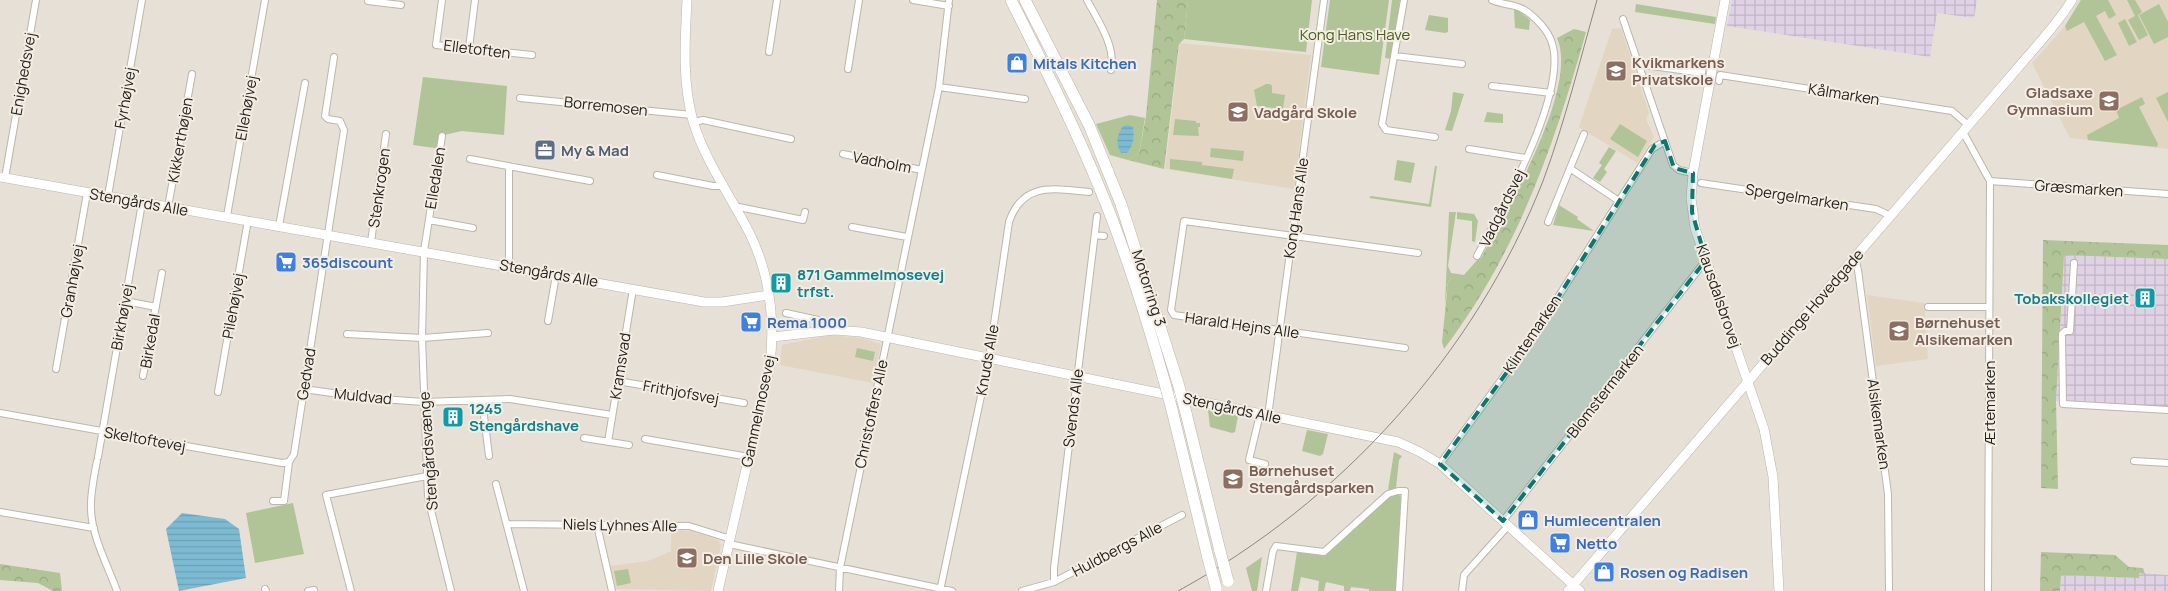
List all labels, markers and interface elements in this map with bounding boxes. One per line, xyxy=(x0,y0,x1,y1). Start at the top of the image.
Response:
park label: Kong Hans Have xyxy=(1300,24,1411,45)
street label: Enighedsvej xyxy=(5,31,41,117)
street label: Elletoften xyxy=(442,34,512,64)
shop icon: Mitals Kitchen xyxy=(1005,51,1029,75)
place label: Kvikmarkens Privatskole xyxy=(1632,52,1725,90)
place label: Mitals Kitchen xyxy=(1033,53,1137,74)
school or university icon: Kvikmarkens Privatskole xyxy=(1604,59,1628,83)
street label: Fyrhøjvej xyxy=(109,66,141,130)
street label: Ellehøjvej xyxy=(230,74,262,142)
street label: Kålmarken xyxy=(1807,78,1881,110)
place label: Gladsaxe Gymnasium xyxy=(2007,82,2093,120)
school or university icon: Gladsaxe Gymnasium xyxy=(2097,89,2121,113)
street label: Borremosen xyxy=(563,91,649,121)
street label: Kikkerthøjen xyxy=(162,96,198,184)
school or university icon: Vadgård Skole xyxy=(1226,100,1250,124)
place label: Vadgård Skole xyxy=(1254,102,1357,123)
office icon: My & Mad xyxy=(533,138,557,162)
place label: My & Mad xyxy=(561,140,629,161)
street label: Elledalen xyxy=(420,145,450,211)
street label: Vadholm xyxy=(851,146,913,178)
street label: Stenkrogen xyxy=(363,147,395,229)
street label: Kong Hans Alle xyxy=(1279,156,1314,260)
street label: Vadgårdsvej xyxy=(1474,165,1530,251)
street label: Græsmarken xyxy=(2034,174,2124,202)
street label: Spergelmarken xyxy=(1744,178,1850,216)
street label: Stengårds Alle xyxy=(88,183,190,221)
street label: Klausdalsbrovej xyxy=(1691,241,1747,351)
street label: Granhøjvej xyxy=(55,243,89,319)
street label: Buddinge Hovedgade xyxy=(1756,244,1868,370)
street label: Motorring 3 xyxy=(1127,247,1171,329)
supermarket icon: 365discount xyxy=(274,250,298,274)
place label: 365discount xyxy=(302,252,393,273)
street label: Stengårds Alle xyxy=(498,254,600,292)
place label: 871 Gammelmosevej trfst. xyxy=(797,264,944,302)
building icon: 871 Gammelmosevej trfst. xyxy=(769,271,793,295)
street label: Pilehøjvej xyxy=(217,272,249,340)
street label: Birkhøjvej xyxy=(106,282,138,352)
building icon: Tobakskollegiet xyxy=(2133,286,2157,310)
place label: Tobakskollegiet xyxy=(2014,288,2129,309)
street label: Klintemarken xyxy=(1498,291,1566,377)
street label: Harald Hejns Alle xyxy=(1183,307,1301,343)
supermarket icon: Rema 1000 xyxy=(739,310,763,334)
street label: Birkedal xyxy=(135,312,165,370)
place label: Rema 1000 xyxy=(767,312,847,333)
place label: Børnehuset Alsikemarken xyxy=(1915,312,2013,350)
school or university icon: Børnehuset Alsikemarken xyxy=(1887,319,1911,343)
street label: Knuds Alle xyxy=(970,323,1004,397)
street label: Kramsvad xyxy=(604,331,636,401)
street label: Blomstermarken xyxy=(1562,340,1648,442)
street label: Gedvad xyxy=(292,346,320,402)
street label: Gammelmosevej xyxy=(736,353,780,469)
street label: Christoffers Alle xyxy=(849,357,893,470)
street label: Ærtemarken xyxy=(1979,361,2000,445)
street label: Svends Alle xyxy=(1058,367,1088,448)
street label: Frithjofsvej xyxy=(641,375,721,409)
street label: Alsikemarken xyxy=(1862,377,1896,471)
street label: Muldvad xyxy=(333,383,393,409)
street label: Stengårds Alle xyxy=(1181,387,1283,429)
street label: Stengårdsvænge xyxy=(413,391,443,511)
place label: 1245 Stengårdshave xyxy=(469,398,579,436)
building icon: 1245 Stengårdshave xyxy=(441,405,465,429)
street label: Skeltoftevej xyxy=(102,421,188,457)
place label: Børnehuset Stengårdsparken xyxy=(1249,460,1374,498)
school or university icon: Børnehuset Stengårdsparken xyxy=(1221,467,1245,491)
shop icon: Humlecentralen xyxy=(1516,508,1540,532)
place label: Humlecentralen xyxy=(1544,510,1661,531)
street label: Niels Lyhnes Alle xyxy=(563,514,678,537)
street label: Huldbergs Alle xyxy=(1068,516,1166,582)
supermarket icon: Netto xyxy=(1548,531,1572,555)
place label: Netto xyxy=(1576,533,1617,554)
school or university icon: Den Lille Skole xyxy=(675,546,699,570)
place label: Den Lille Skole xyxy=(703,548,808,569)
shop icon: Rosen og Radisen xyxy=(1592,560,1616,584)
place label: Rosen og Radisen xyxy=(1620,562,1748,583)

